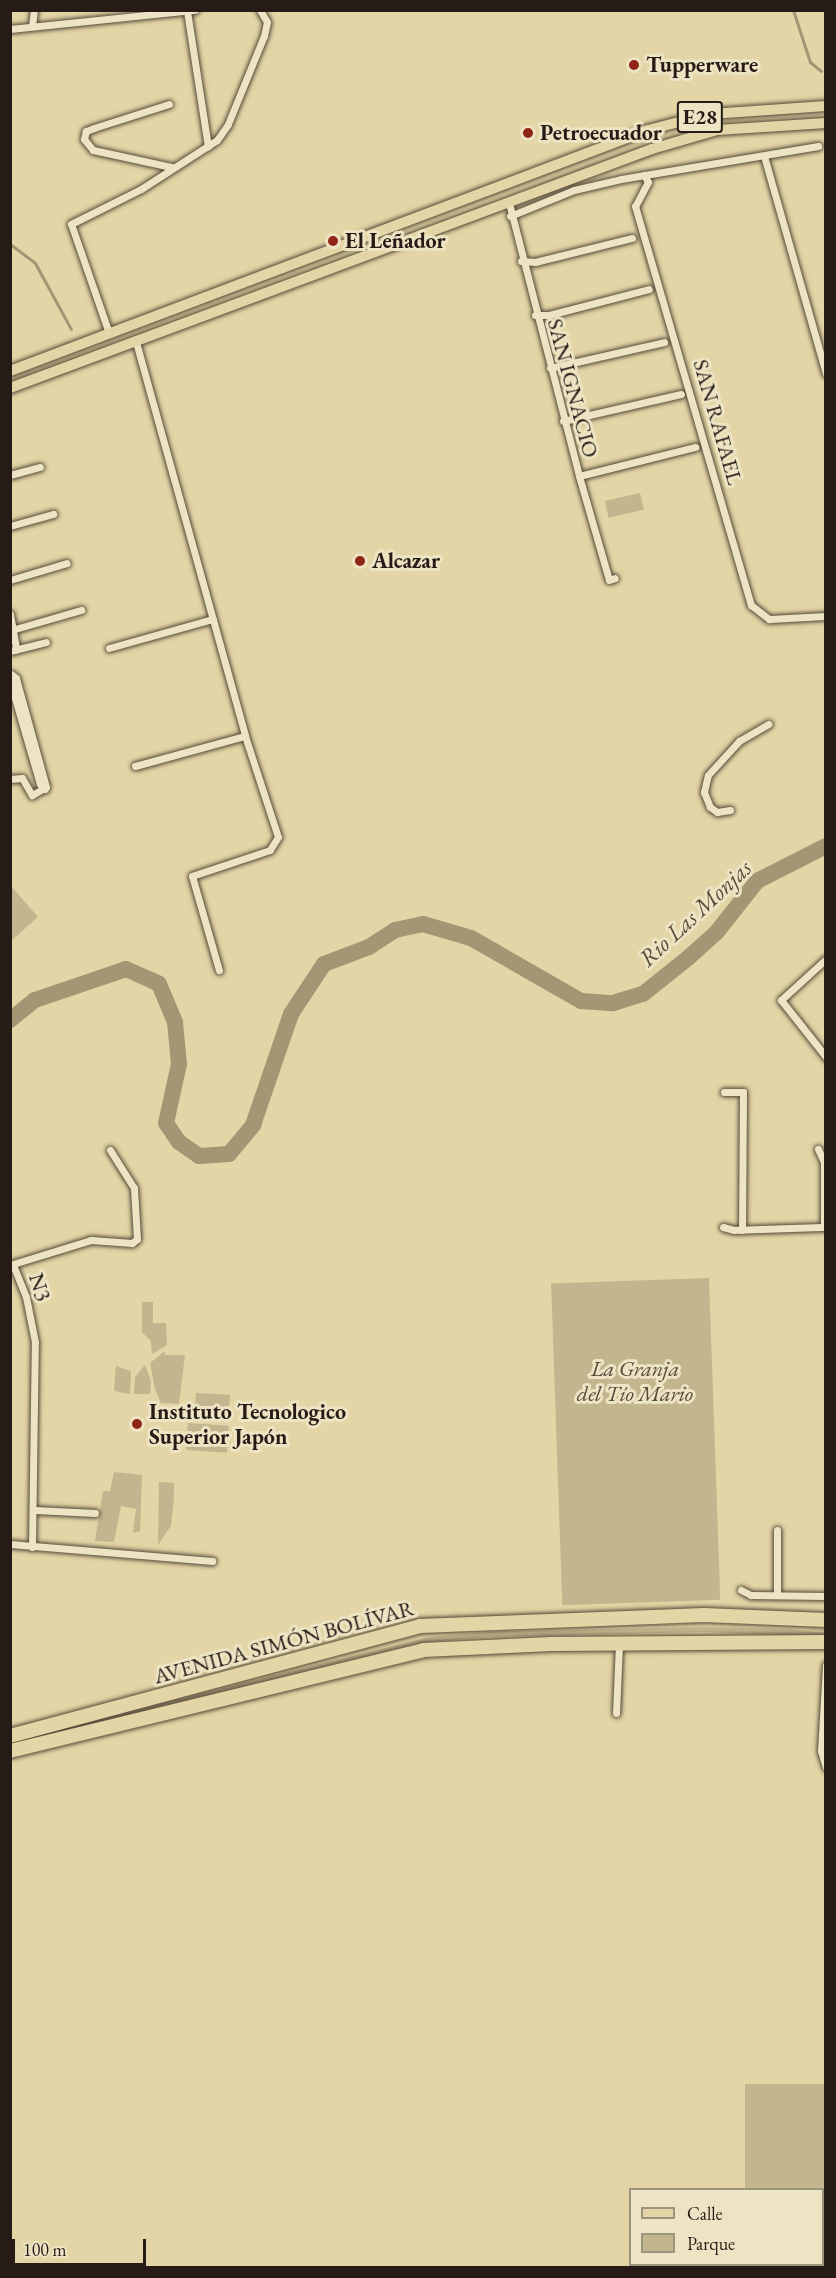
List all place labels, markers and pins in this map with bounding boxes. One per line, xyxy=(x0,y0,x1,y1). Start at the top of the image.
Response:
place label: Tupperware xyxy=(646,52,758,78)
marker: Tupperware xyxy=(627,58,641,72)
place label: Petroecuador xyxy=(540,120,662,146)
marker: Petroecuador xyxy=(521,126,535,140)
place label: El Leñador xyxy=(345,228,446,254)
marker: El Leñador xyxy=(326,234,340,248)
place label: Alcazar xyxy=(372,548,440,574)
marker: Alcazar xyxy=(353,554,367,568)
place label: Instituto Tecnologico Superior Japón xyxy=(149,1398,346,1450)
marker: Instituto Tecnologico Superior Japón xyxy=(130,1417,144,1431)

